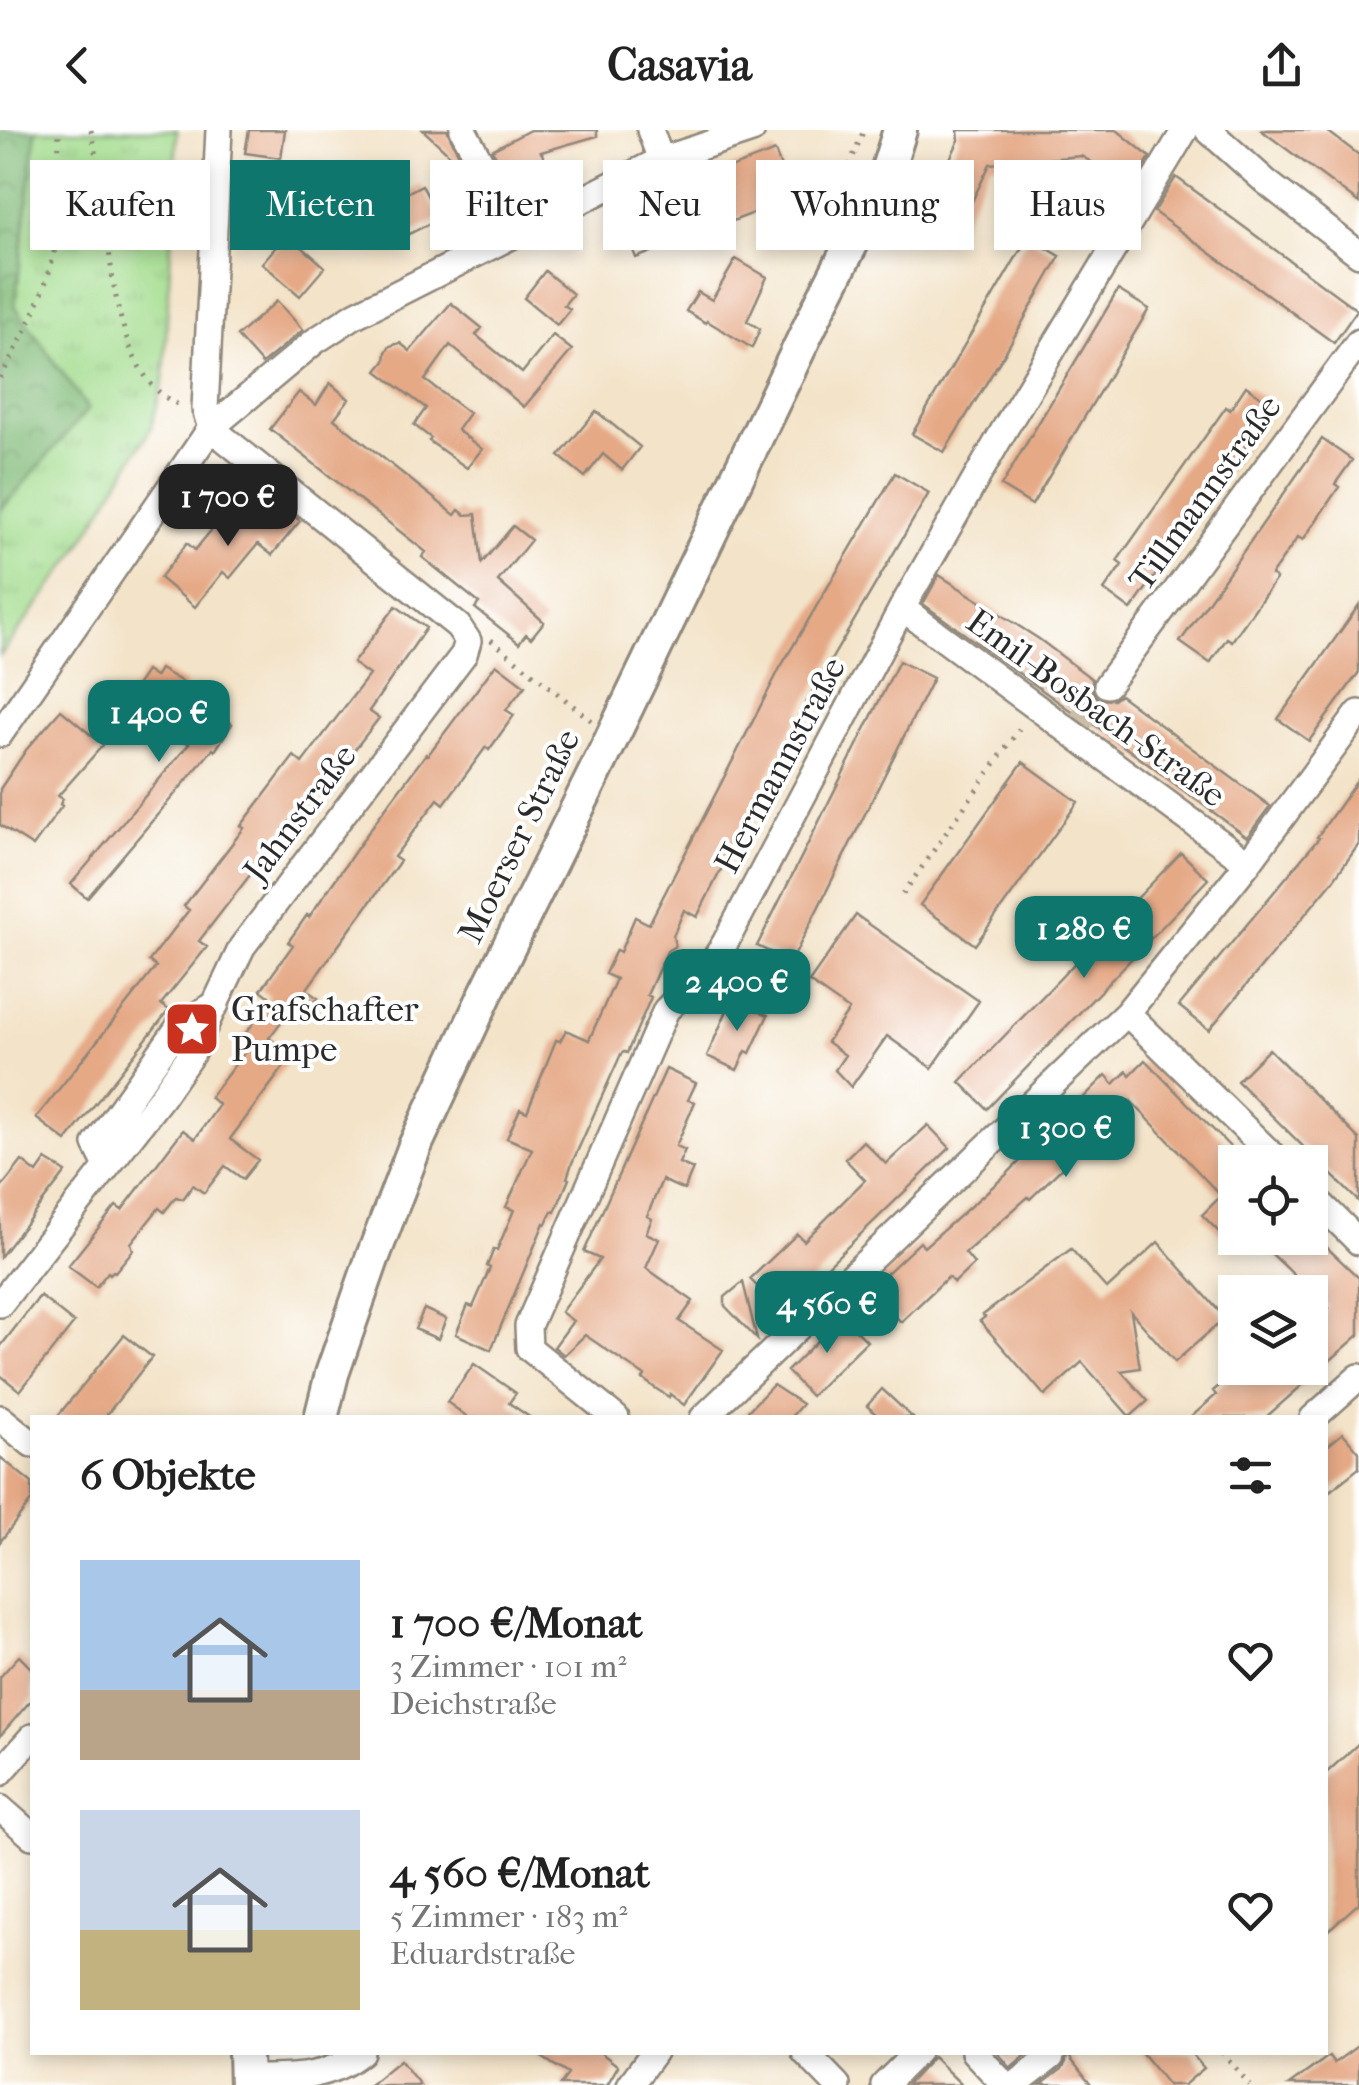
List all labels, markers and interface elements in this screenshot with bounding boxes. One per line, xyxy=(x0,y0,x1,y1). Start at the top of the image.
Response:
icon: back xyxy=(50,38,105,93)
icon: share xyxy=(1254,38,1309,93)
text: Casavia xyxy=(607,39,752,92)
chip: Kaufen xyxy=(30,160,210,250)
chip: Mieten xyxy=(230,160,410,250)
chip: Filter xyxy=(430,160,583,250)
chip: Neu xyxy=(603,160,736,250)
chip: Wohnung xyxy=(756,160,974,250)
chip: Haus xyxy=(994,160,1141,250)
street label: Tillmannstraße xyxy=(1120,387,1290,599)
pin: 1 700 € xyxy=(136,464,320,549)
text: 1 700 € xyxy=(181,478,275,515)
street label: Emil-Bosbach-Straße xyxy=(959,600,1233,816)
street label: Hermannstraße xyxy=(706,650,854,880)
pin: 1 400 € xyxy=(67,680,251,765)
text: 1 400 € xyxy=(110,694,208,731)
street label: Moerser Straße xyxy=(450,723,588,949)
street label: Jahnstraße xyxy=(233,736,365,892)
pin: 1 280 € xyxy=(992,896,1176,981)
text: 1 280 € xyxy=(1037,910,1131,947)
pin: 2 400 € xyxy=(645,949,829,1034)
text: 2 400 € xyxy=(685,963,789,1000)
place label: Grafschafter Pumpe xyxy=(231,989,419,1070)
place icon: Grafschafter Pumpe xyxy=(162,999,222,1059)
pin: 1 300 € xyxy=(974,1095,1158,1180)
text: 1 300 € xyxy=(1020,1109,1112,1146)
map controls xyxy=(1218,1145,1328,1385)
button: locate xyxy=(1218,1145,1328,1255)
pin: 4 560 € xyxy=(735,1271,919,1356)
button: layers xyxy=(1218,1275,1328,1385)
text: 4 560 € xyxy=(777,1285,877,1322)
icon: filters xyxy=(1223,1448,1278,1503)
text: 6 Objekte xyxy=(80,1451,256,1500)
text: 1 700 €/Monat xyxy=(390,1599,642,1648)
icon: home xyxy=(160,1600,280,1720)
icon: heart xyxy=(1223,1633,1278,1688)
text: 3 Zimmer · 101 m² xyxy=(390,1648,626,1685)
text: Deichstraße xyxy=(390,1685,556,1722)
text: 4 560 €/Monat xyxy=(390,1849,650,1898)
icon: home xyxy=(160,1850,280,1970)
icon: heart xyxy=(1223,1883,1278,1938)
text: 5 Zimmer · 183 m² xyxy=(390,1898,628,1935)
text: Eduardstraße xyxy=(390,1935,575,1972)

